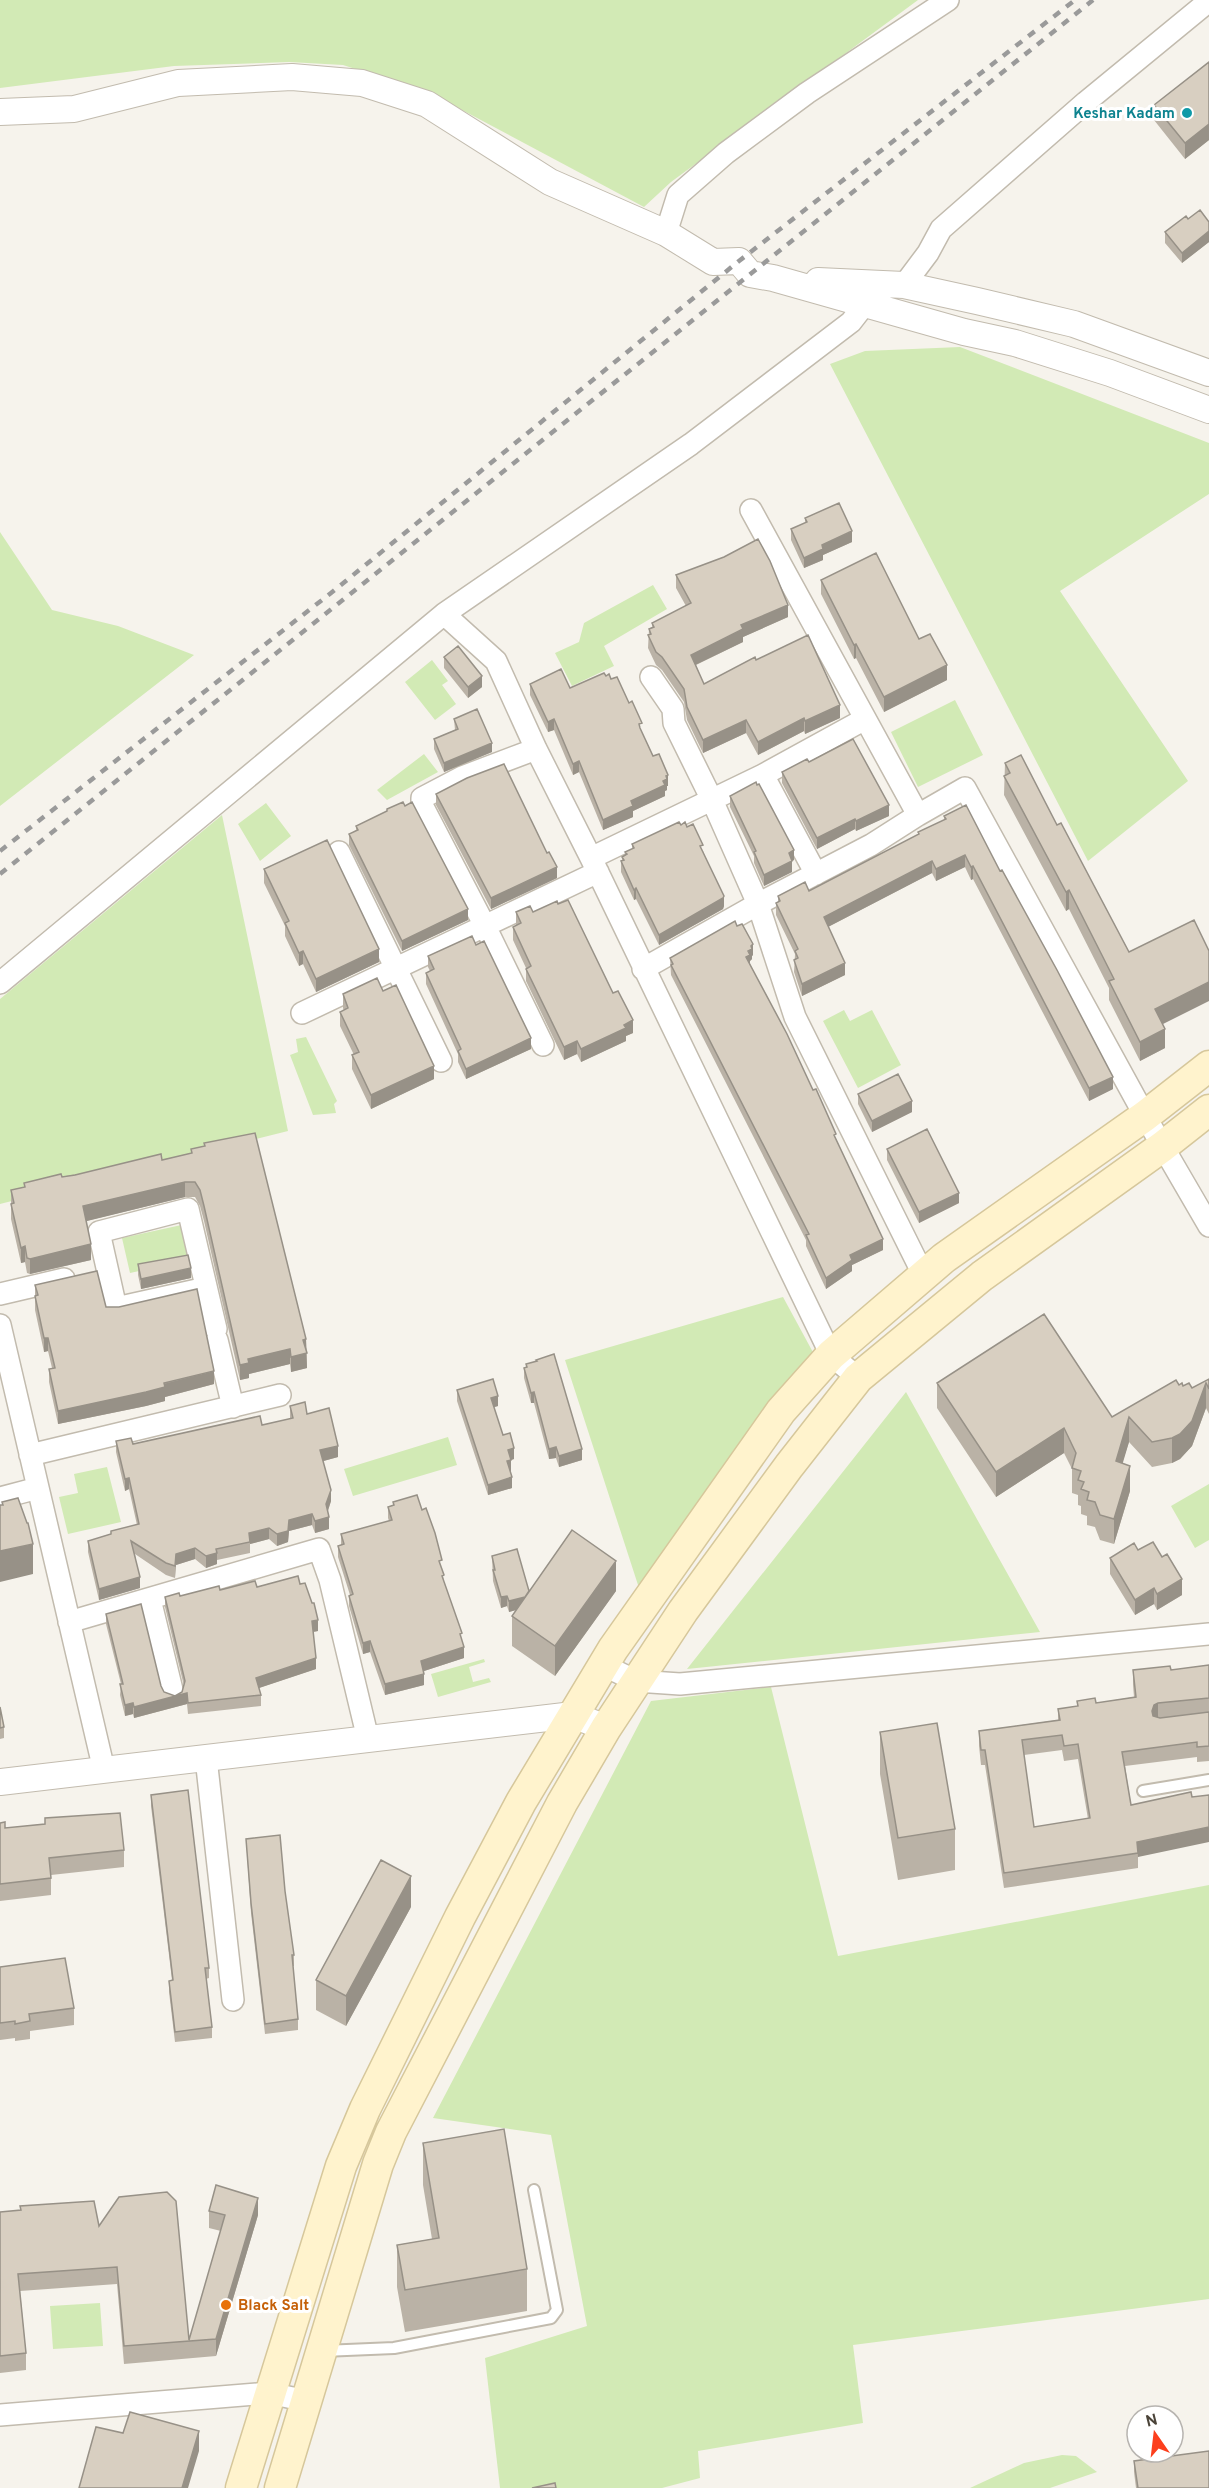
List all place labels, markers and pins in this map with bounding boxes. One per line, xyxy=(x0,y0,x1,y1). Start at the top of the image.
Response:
place label: Keshar Kadam xyxy=(1073,105,1175,124)
marker: Keshar Kadam xyxy=(1180,106,1194,120)
place label: Black Salt xyxy=(238,2297,309,2316)
marker: Black Salt xyxy=(219,2298,233,2312)

